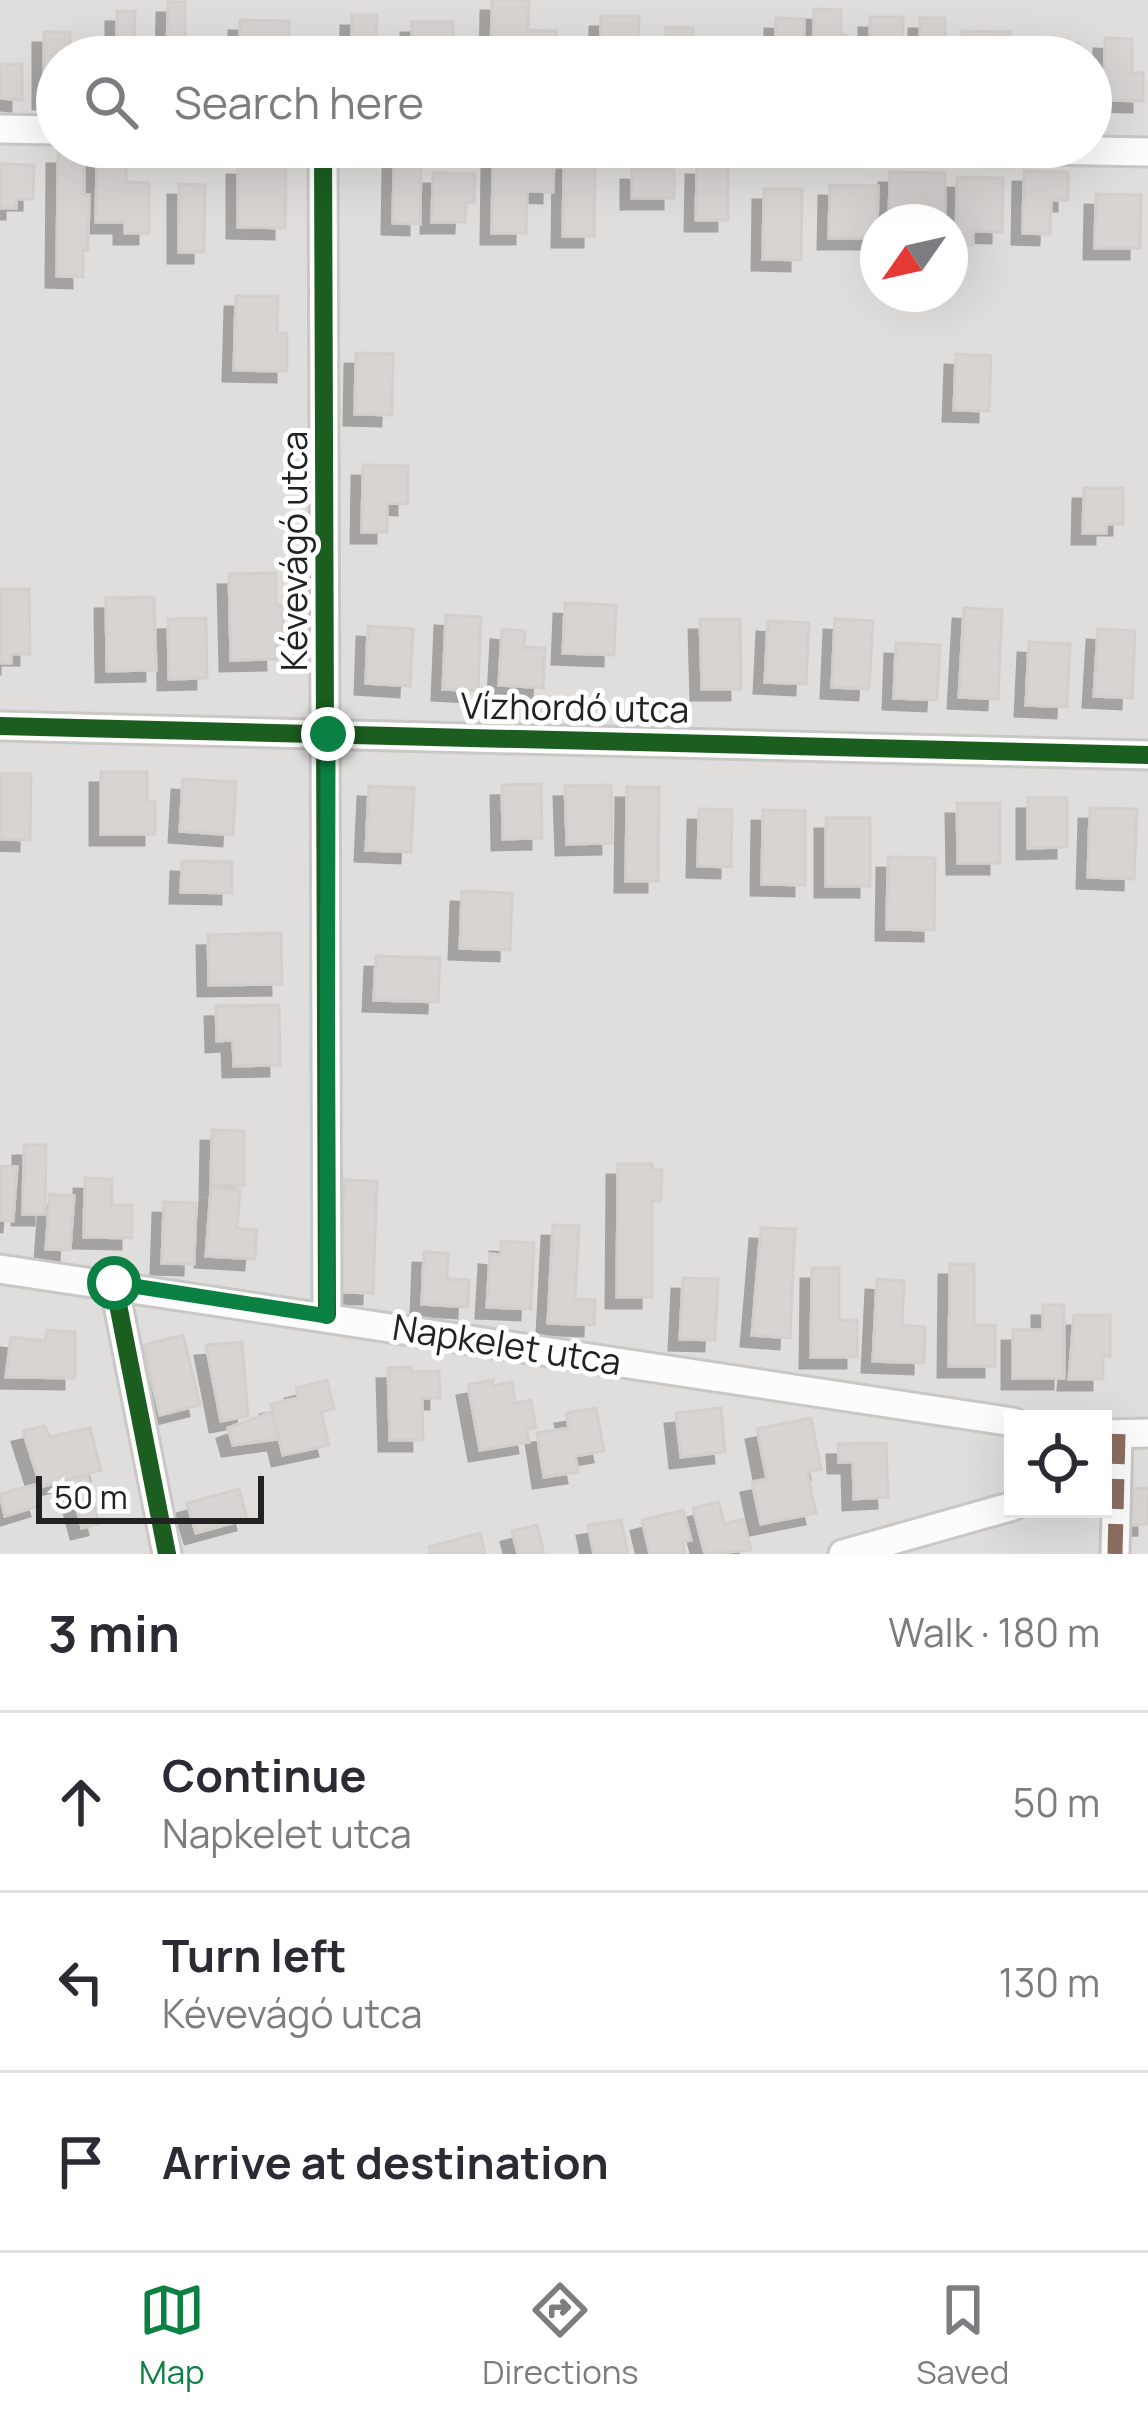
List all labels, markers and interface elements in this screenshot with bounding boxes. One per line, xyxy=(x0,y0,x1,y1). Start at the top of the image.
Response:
search box xyxy=(36,36,1112,168)
icon: search xyxy=(78,69,144,135)
text: Search here xyxy=(174,71,424,133)
north arrow xyxy=(860,204,968,312)
street label: Kévevágó utca xyxy=(269,431,318,671)
street label: Vízhordó utca xyxy=(460,681,690,733)
route end xyxy=(301,707,355,761)
route start xyxy=(87,1256,141,1310)
street label: Napkelet utca xyxy=(389,1302,625,1386)
map controls xyxy=(1004,1410,1112,1518)
button: locate xyxy=(1004,1410,1112,1518)
scale bar xyxy=(36,1470,264,1523)
text: 50 m xyxy=(54,1474,128,1519)
text: 3 min xyxy=(48,1598,180,1667)
text: Walk · 180 m xyxy=(888,1605,1100,1659)
text: Continue xyxy=(162,1744,367,1806)
icon: ahead xyxy=(48,1769,114,1835)
text: 50 m xyxy=(1013,1775,1100,1829)
text: Napkelet utca xyxy=(162,1806,412,1860)
text: Turn left xyxy=(162,1924,347,1986)
icon: left xyxy=(48,1949,114,2015)
text: 130 m xyxy=(999,1955,1100,2009)
text: Kévevágó utca xyxy=(162,1986,422,2040)
icon: arrive xyxy=(48,2129,114,2195)
text: Arrive at destination xyxy=(162,2131,609,2193)
tab: Map xyxy=(139,2277,205,2394)
tab: Directions xyxy=(482,2277,639,2394)
tab: Saved xyxy=(916,2277,1009,2394)

